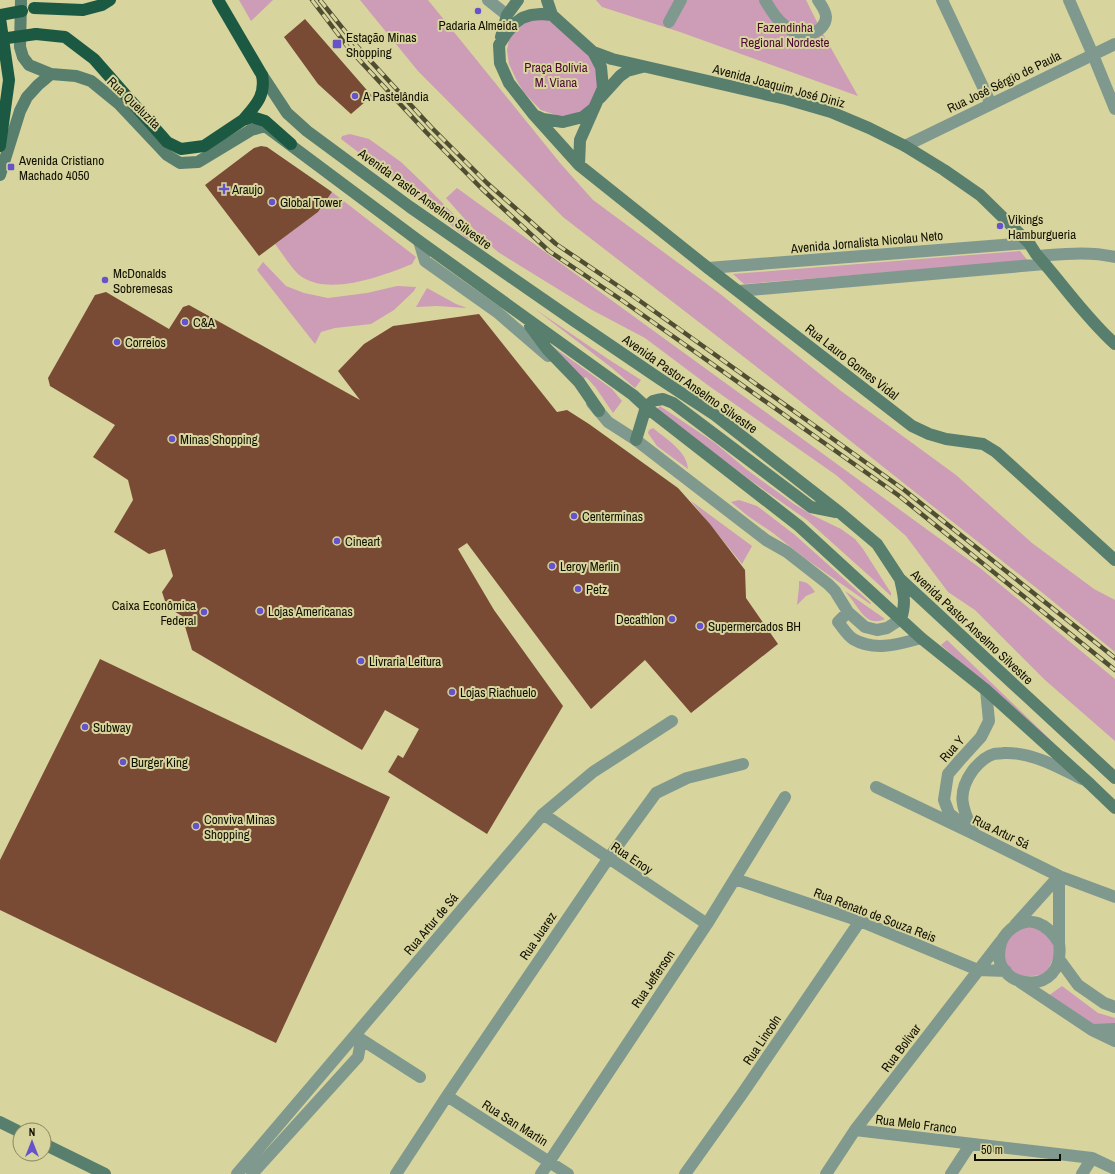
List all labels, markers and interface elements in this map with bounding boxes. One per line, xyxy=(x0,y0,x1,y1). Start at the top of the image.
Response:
marker: Padaria Almeida xyxy=(473,6,483,16)
place label: Padaria Almeida xyxy=(439,17,517,34)
park label: Fazendinha Regional Nordeste xyxy=(741,19,830,51)
place label: Estação Minas Shopping xyxy=(346,29,417,61)
marker: Estação Minas Shopping xyxy=(331,38,343,50)
street label: Rua José Sérgio de Paula xyxy=(944,47,1064,117)
park label: Praça Bolívia M. Viana xyxy=(524,59,588,91)
street label: Avenida Joaquim José Diniz xyxy=(710,60,847,112)
street label: Rua Queluzita xyxy=(104,73,164,133)
place label: A Pastelândia xyxy=(362,88,429,105)
marker: A Pastelândia xyxy=(350,91,360,101)
street label: Avenida Pastor Anselmo Silvestre xyxy=(354,144,495,253)
place label: Avenida Cristiano Machado 4050 xyxy=(18,152,104,184)
marker: Avenida Cristiano Machado 4050 xyxy=(6,162,16,172)
place label: Araujo xyxy=(231,181,263,198)
marker: Araujo xyxy=(219,184,229,194)
place label: Global Tower xyxy=(280,194,342,211)
marker: Global Tower xyxy=(267,197,277,207)
place label: Vikings Hamburgueria xyxy=(1008,211,1076,243)
marker: Vikings Hamburgueria xyxy=(995,221,1005,231)
street label: Avenida Jornalista Nicolau Neto xyxy=(789,227,944,257)
place label: McDonalds Sobremesas xyxy=(113,265,173,297)
marker: McDonalds Sobremesas xyxy=(100,275,110,285)
place label: C&A xyxy=(193,314,216,331)
marker: C&A xyxy=(180,317,190,327)
street label: Rua Lauro Gomes Vidal xyxy=(802,320,902,404)
street label: Avenida Pastor Anselmo Silvestre xyxy=(618,330,761,437)
place label: Correios xyxy=(125,334,166,351)
marker: Correios xyxy=(112,337,122,347)
place label: Minas Shopping xyxy=(180,431,258,448)
marker: Minas Shopping xyxy=(167,434,177,444)
place label: Centerminas xyxy=(582,508,643,525)
marker: Centerminas xyxy=(569,511,579,521)
place label: Cineart xyxy=(345,533,380,550)
marker: Cineart xyxy=(332,536,342,546)
place label: Leroy Merlin xyxy=(560,558,619,575)
marker: Leroy Merlin xyxy=(547,561,557,571)
street label: Avenida Pastor Anselmo Silvestre xyxy=(907,565,1037,688)
place label: Petz xyxy=(586,581,607,598)
marker: Petz xyxy=(573,584,583,594)
place label: Caixa Econômica Federal xyxy=(112,597,196,629)
place label: Lojas Americanas xyxy=(268,603,353,620)
marker: Lojas Americanas xyxy=(255,606,265,616)
marker: Caixa Econômica Federal xyxy=(199,607,209,617)
place label: Decathlon xyxy=(616,611,664,628)
marker: Decathlon xyxy=(667,614,677,624)
place label: Supermercados BH xyxy=(708,618,801,635)
marker: Supermercados BH xyxy=(695,621,705,631)
place label: Livraria Leitura xyxy=(369,653,441,670)
marker: Livraria Leitura xyxy=(356,656,366,666)
place label: Lojas Riachuelo xyxy=(460,684,537,701)
marker: Lojas Riachuelo xyxy=(447,687,457,697)
place label: Subway xyxy=(93,719,132,736)
marker: Subway xyxy=(80,722,90,732)
street label: Rua Y xyxy=(936,732,968,766)
place label: Burger King xyxy=(131,754,188,771)
marker: Burger King xyxy=(118,757,128,767)
place label: Conviva Minas Shopping xyxy=(204,811,275,843)
street label: Rua Artur Sá xyxy=(970,811,1032,853)
marker: Conviva Minas Shopping xyxy=(191,821,201,831)
street label: Rua Enoy xyxy=(608,838,657,879)
street label: Rua Renato de Souza Reis xyxy=(811,884,939,946)
street label: Rua Artur de Sá xyxy=(400,889,462,959)
street label: Rua Juarez xyxy=(516,909,560,963)
street label: Rua Jefferson xyxy=(627,947,679,1011)
street label: Rua Lincoln xyxy=(739,1012,785,1068)
street label: Rua Bolívar xyxy=(877,1020,925,1075)
street label: Rua San Martin xyxy=(479,1096,551,1150)
street label: Rua Melo Franco xyxy=(874,1111,958,1137)
north arrow xyxy=(12,1122,52,1162)
text: N xyxy=(29,1125,35,1139)
scale bar xyxy=(975,1136,1060,1162)
text: 50 m xyxy=(981,1142,1003,1158)

